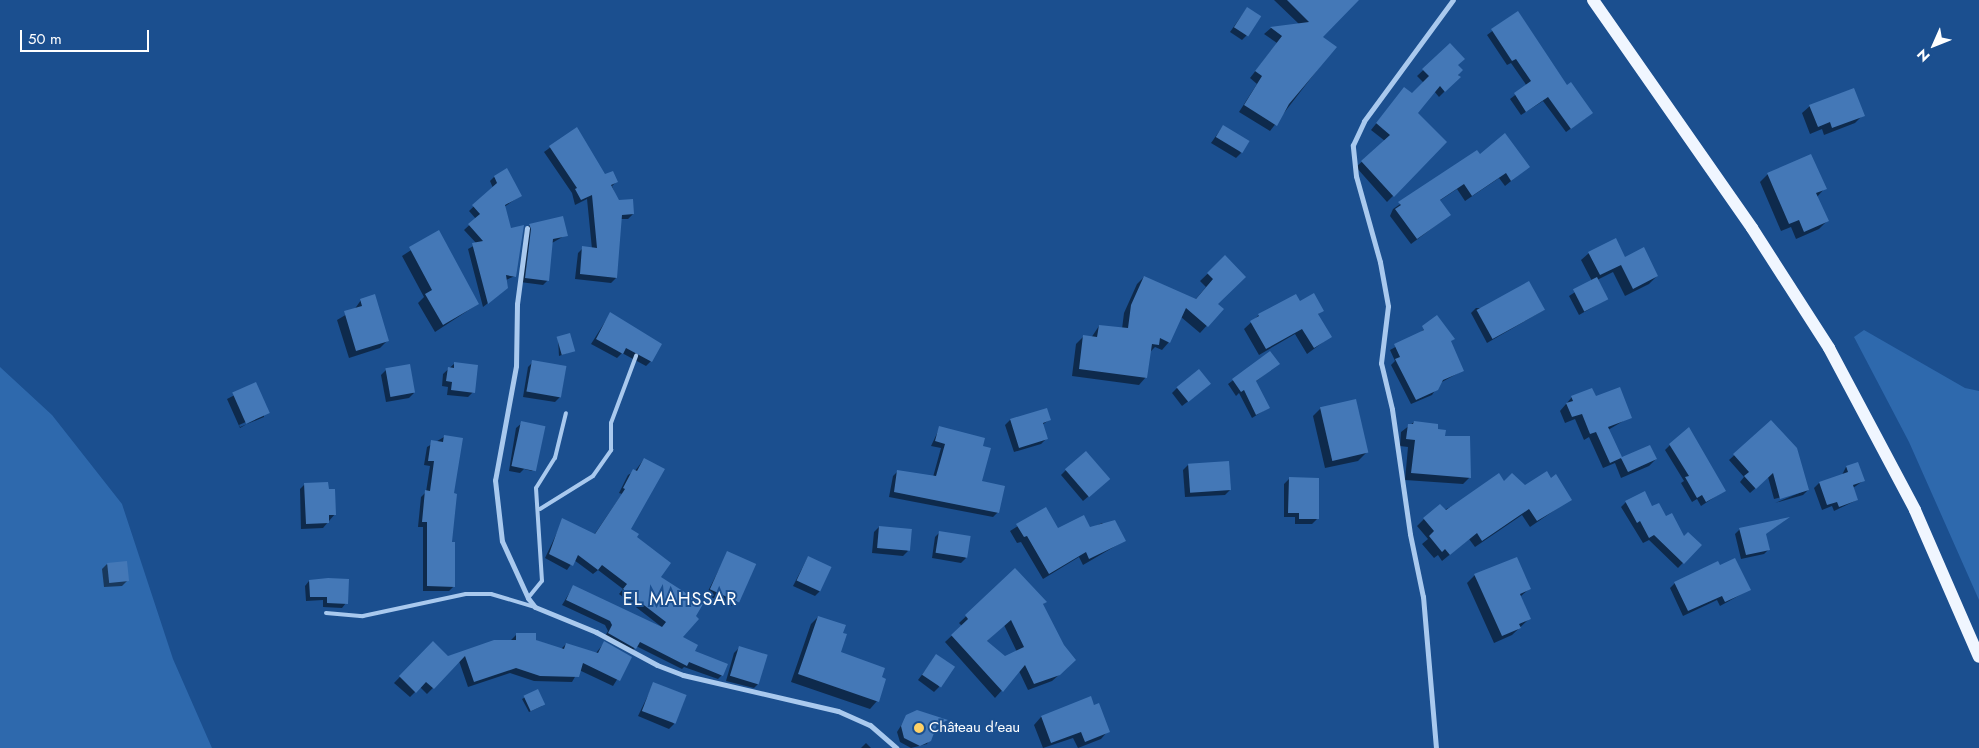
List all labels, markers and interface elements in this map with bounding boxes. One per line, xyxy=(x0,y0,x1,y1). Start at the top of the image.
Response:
scale bar xyxy=(22,20,151,52)
north arrow xyxy=(1909,20,1959,70)
text: 50 m xyxy=(28,28,62,50)
text: N xyxy=(1912,44,1934,66)
district label: EL MAHSSAR xyxy=(622,588,738,610)
place label: Château d'eau xyxy=(929,719,1020,737)
marker: Château d'eau xyxy=(913,722,925,734)

